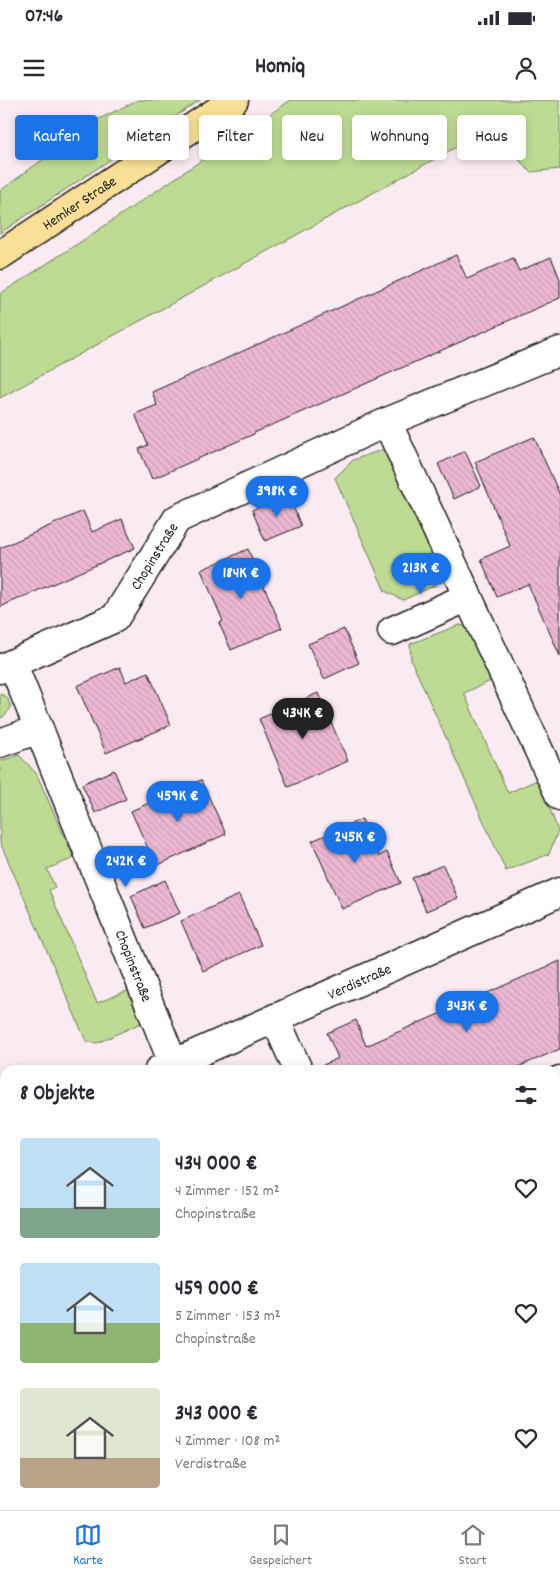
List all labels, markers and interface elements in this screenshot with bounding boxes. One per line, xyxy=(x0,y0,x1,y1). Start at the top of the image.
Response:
text: 07:46 xyxy=(25,4,63,31)
text: Homiq xyxy=(255,52,305,83)
icon: menu xyxy=(20,54,48,82)
icon: person xyxy=(512,54,540,82)
chip: Kaufen xyxy=(15,115,98,160)
chip: Mieten xyxy=(108,115,189,160)
chip: Filter xyxy=(199,115,272,160)
chip: Neu xyxy=(282,115,342,160)
chip: Wohnung xyxy=(352,115,447,160)
chip: Haus xyxy=(457,115,526,160)
street label: Hemker Straße xyxy=(39,171,122,237)
pin: 398K € xyxy=(236,476,318,518)
text: 398K € xyxy=(257,480,297,503)
street label: Chopinstraße xyxy=(126,519,185,595)
pin: 213K € xyxy=(380,552,462,595)
text: 213K € xyxy=(402,557,440,580)
pin: 184K € xyxy=(200,558,282,600)
text: 184K € xyxy=(223,562,259,585)
pin: 434K € xyxy=(262,698,344,740)
text: 434K € xyxy=(283,702,323,725)
pin: 459K € xyxy=(137,780,219,823)
text: 459K € xyxy=(157,785,199,808)
pin: 245K € xyxy=(314,822,396,864)
text: 245K € xyxy=(334,826,376,849)
pin: 242K € xyxy=(85,846,167,888)
text: 242K € xyxy=(106,850,146,873)
street label: Chopinstraße xyxy=(108,927,157,1006)
street label: Verdistraße xyxy=(325,959,396,1007)
pin: 343K € xyxy=(426,990,508,1033)
text: 343K € xyxy=(447,995,487,1018)
text: 8 Objekte xyxy=(20,1080,95,1110)
icon: filters xyxy=(512,1081,540,1109)
text: 434 000 € xyxy=(175,1150,257,1180)
icon: home xyxy=(60,1158,120,1218)
icon: heart xyxy=(512,1174,540,1202)
text: 4 Zimmer · 152 m² xyxy=(175,1180,280,1203)
text: Chopinstraße xyxy=(175,1203,256,1226)
text: 459 000 € xyxy=(175,1275,259,1305)
icon: home xyxy=(60,1283,120,1343)
icon: heart xyxy=(512,1299,540,1327)
text: 5 Zimmer · 153 m² xyxy=(175,1305,281,1328)
text: Chopinstraße xyxy=(175,1328,256,1351)
text: 343 000 € xyxy=(175,1400,258,1430)
icon: home xyxy=(60,1408,120,1468)
icon: heart xyxy=(512,1424,540,1452)
text: 4 Zimmer · 108 m² xyxy=(175,1430,280,1453)
text: Verdistraße xyxy=(175,1453,247,1476)
tab: Karte xyxy=(73,1521,103,1571)
tab: Gespeichert xyxy=(249,1521,312,1571)
tab: Start xyxy=(458,1521,487,1571)

